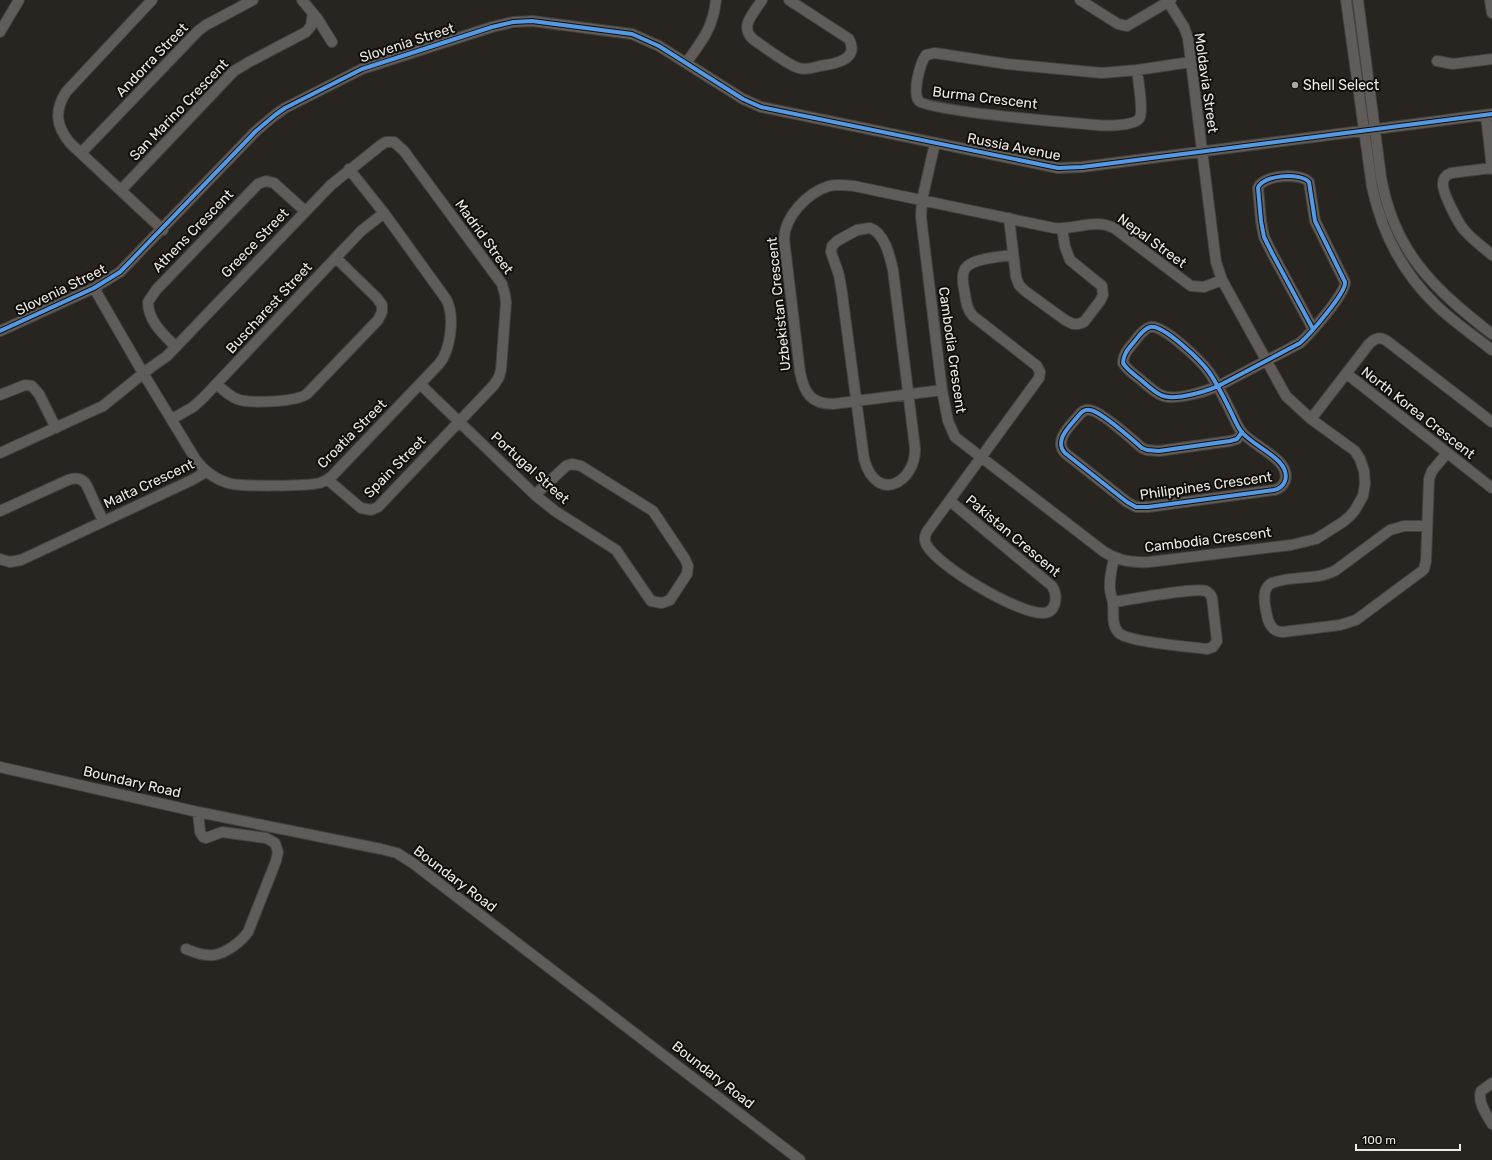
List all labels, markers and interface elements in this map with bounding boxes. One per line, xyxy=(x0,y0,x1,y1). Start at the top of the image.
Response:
street label: Andorra Street xyxy=(112,19,192,101)
street label: Slovenia Street xyxy=(357,20,457,66)
street label: Moldavia Street xyxy=(1191,32,1222,135)
street label: San Marino Crescent xyxy=(126,55,232,164)
place label: Shell Select xyxy=(1303,77,1380,94)
marker: Shell Select xyxy=(1290,80,1300,90)
street label: Burma Crescent xyxy=(932,83,1039,113)
street label: Russia Avenue xyxy=(966,130,1062,164)
street label: Athens Crescent xyxy=(149,186,237,276)
street label: Madrid Street xyxy=(451,196,517,278)
street label: Greece Street xyxy=(218,204,293,281)
street label: Nepal Street xyxy=(1114,210,1190,272)
street label: Uzbekistan Crescent xyxy=(763,236,795,372)
street label: Buscharest Street xyxy=(222,259,316,357)
street label: Slovenia Street xyxy=(13,260,110,319)
street label: Cambodia Crescent xyxy=(935,286,969,415)
street label: North Korea Crescent xyxy=(1358,363,1479,463)
street label: Croatia Street xyxy=(314,396,390,472)
street label: Portugal Street xyxy=(487,428,573,508)
street label: Spain Street xyxy=(361,432,430,501)
street label: Malta Crescent xyxy=(101,455,197,512)
street label: Philippines Crescent xyxy=(1139,468,1274,504)
street label: Pakistan Crescent xyxy=(962,491,1064,581)
street label: Cambodia Crescent xyxy=(1144,524,1273,556)
street label: Boundary Road xyxy=(82,763,182,801)
street label: Boundary Road xyxy=(410,842,500,916)
street label: Boundary Road xyxy=(669,1038,757,1112)
scale bar xyxy=(1356,1126,1460,1152)
text: 100 m xyxy=(1362,1133,1396,1147)

